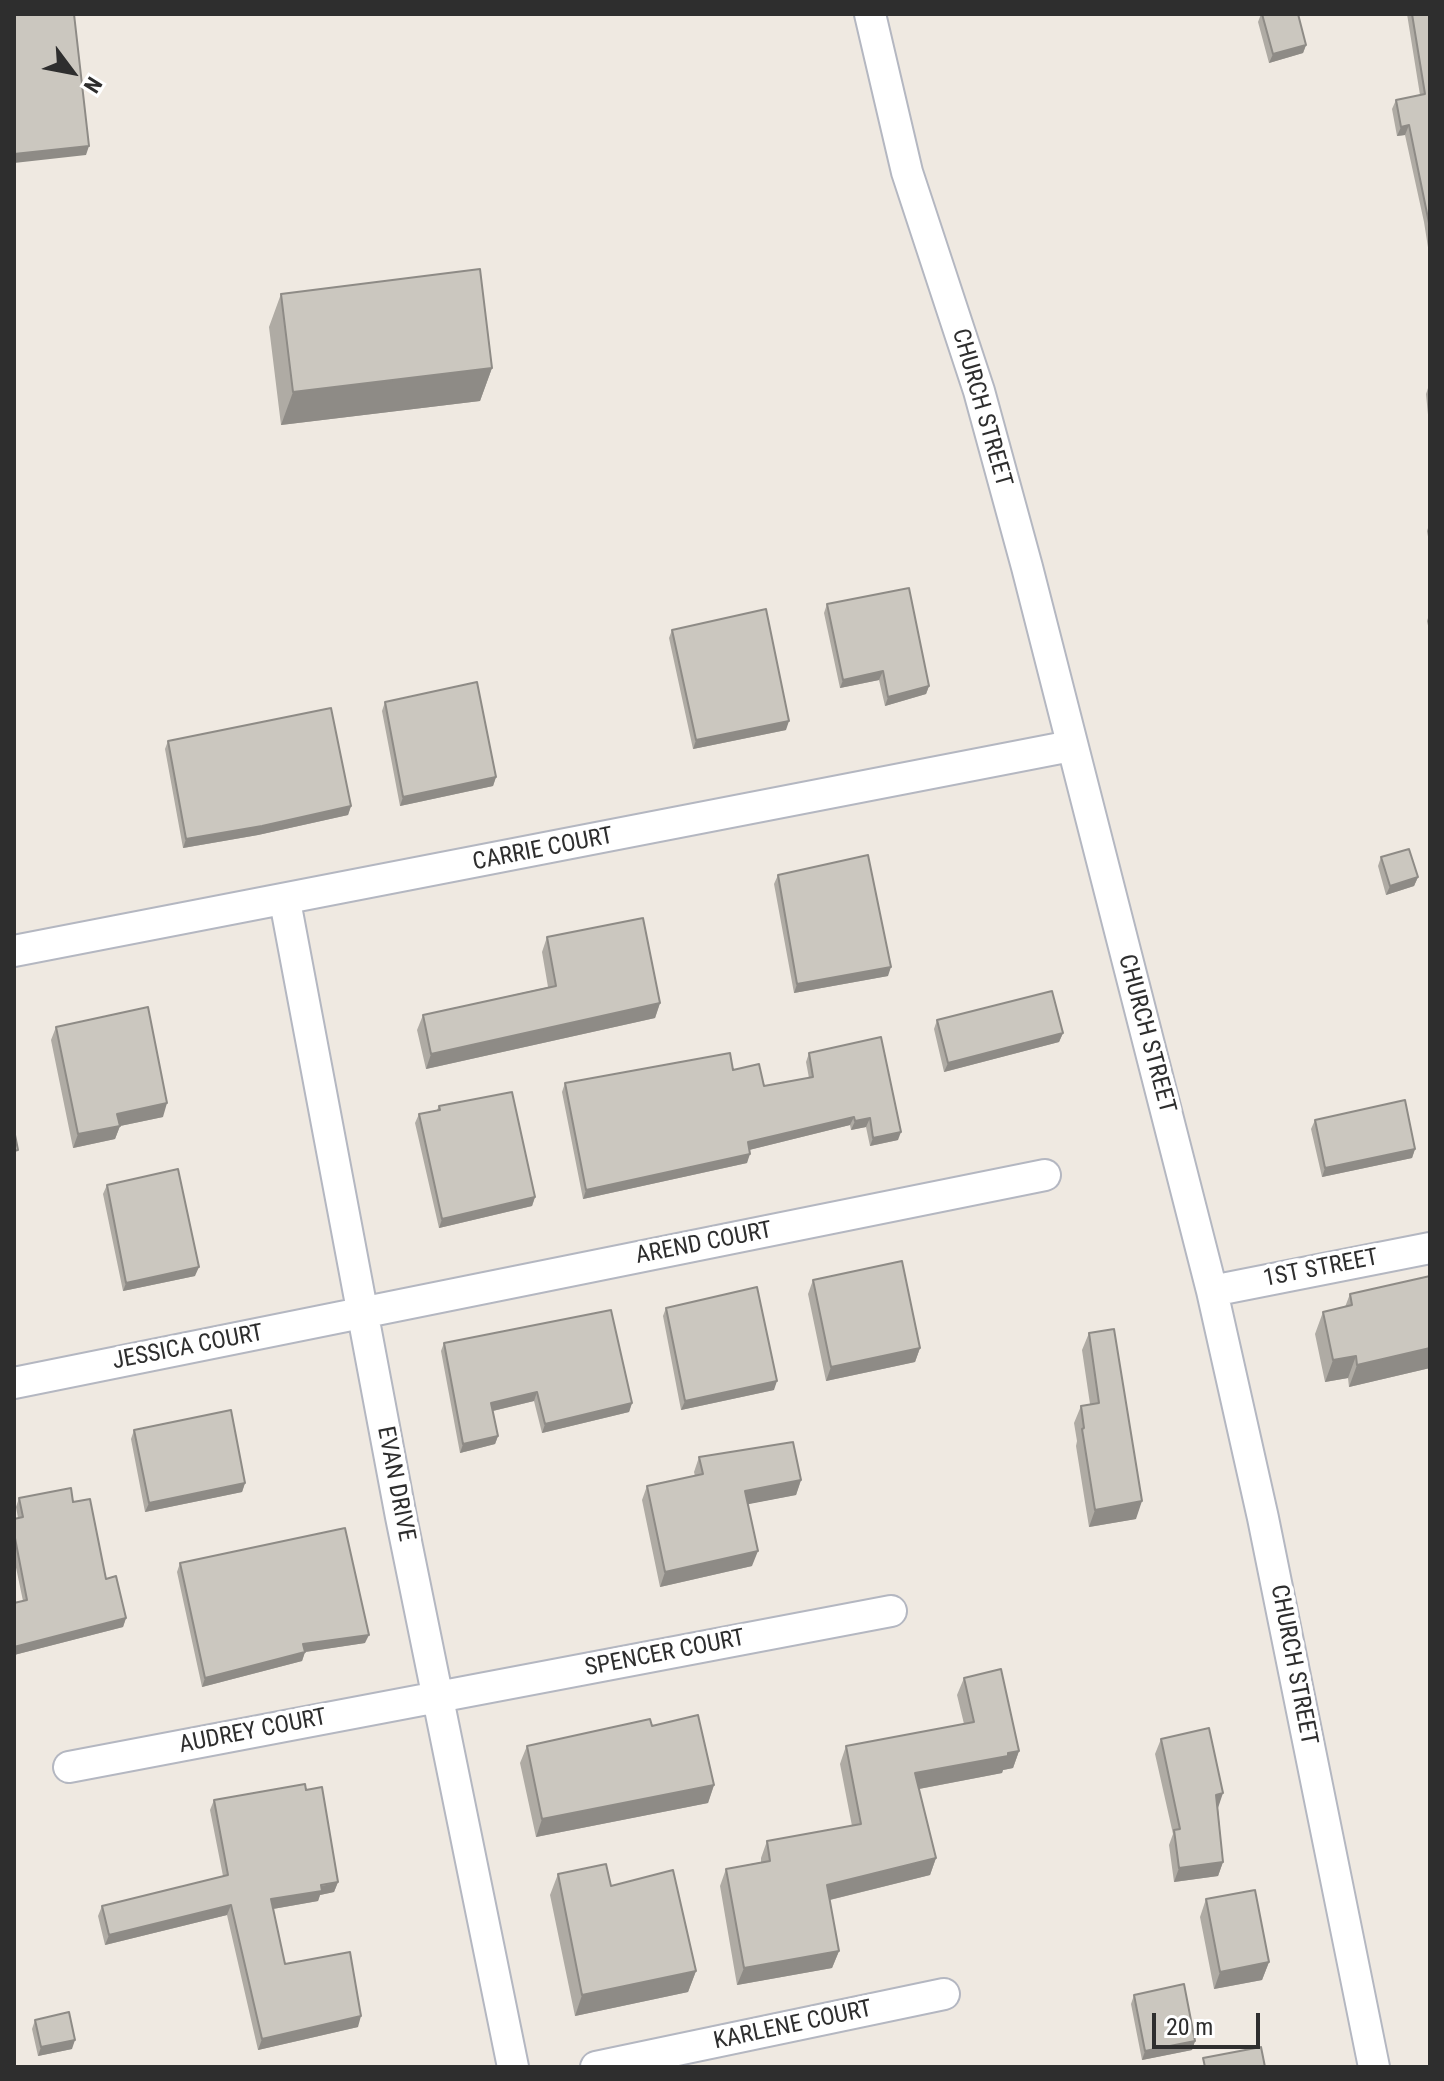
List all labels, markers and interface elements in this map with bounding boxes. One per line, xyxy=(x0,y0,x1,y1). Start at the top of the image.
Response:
north arrow xyxy=(32,32,112,112)
text: N xyxy=(79,73,107,97)
street label: CHURCH STREET xyxy=(945,326,1017,490)
street label: CARRIE COURT xyxy=(470,822,616,878)
street label: CHURCH STREET xyxy=(1111,952,1181,1116)
street label: AREND COURT xyxy=(633,1217,775,1271)
street label: 1ST STREET xyxy=(1261,1244,1381,1294)
street label: JESSICA COURT xyxy=(110,1319,266,1377)
street label: EVAN DRIVE xyxy=(370,1424,420,1544)
street label: CHURCH STREET xyxy=(1263,1582,1323,1748)
street label: SPENCER COURT xyxy=(583,1624,747,1684)
street label: AUDREY COURT xyxy=(177,1704,329,1760)
street label: KARLENE COURT xyxy=(711,1995,875,2057)
scale bar xyxy=(1156,1997,1264,2047)
text: 20 m xyxy=(1166,2013,1213,2041)

